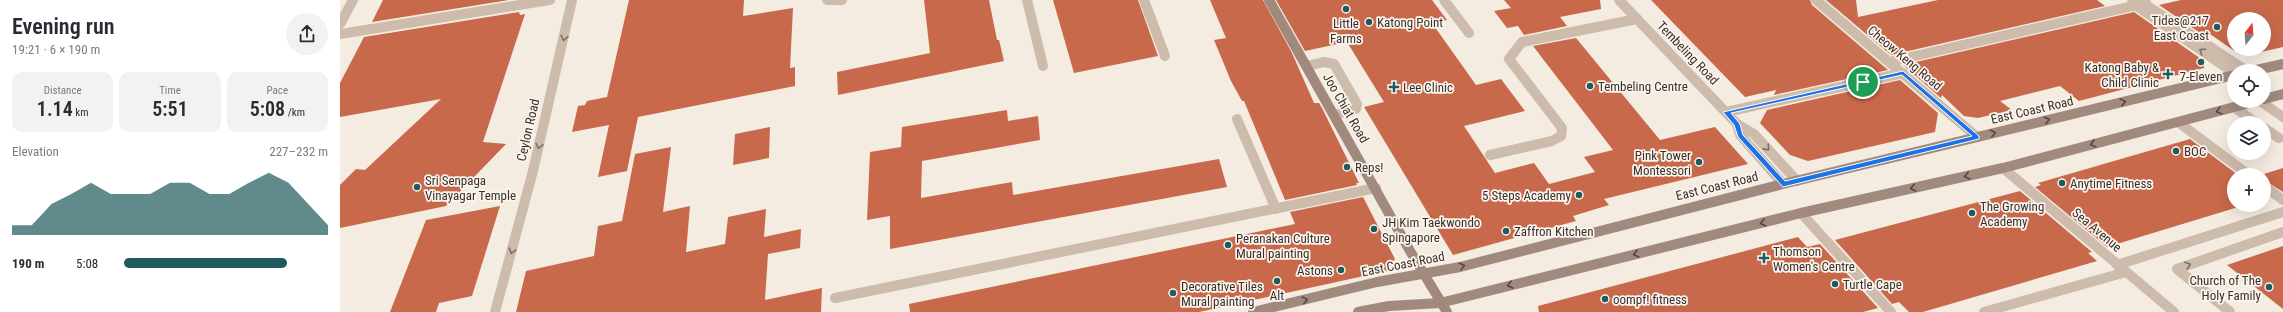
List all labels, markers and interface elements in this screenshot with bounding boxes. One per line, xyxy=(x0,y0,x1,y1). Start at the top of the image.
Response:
marker: Little Farms xyxy=(1341,4,1351,14)
north arrow xyxy=(2227,12,2271,56)
map controls xyxy=(2227,12,2271,212)
button: share xyxy=(286,13,328,55)
place label: Tides@217 East Coast xyxy=(2152,13,2209,43)
text: Evening run xyxy=(12,14,114,39)
place label: Katong Point xyxy=(1377,15,1443,30)
place label: Little Farms xyxy=(1330,16,1362,46)
marker: Katong Point xyxy=(1364,17,1374,27)
street label: Tembeling Road xyxy=(1654,18,1722,88)
marker: Tides@217 East Coast xyxy=(2212,22,2222,32)
street label: Cheow Keng Road xyxy=(1865,23,1945,93)
one-way arrow xyxy=(560,35,568,41)
text: 19:21 · 6 × 190 m xyxy=(12,42,100,57)
one-way arrow xyxy=(2199,49,2206,56)
marker: 7-Eleven xyxy=(2196,57,2206,67)
place label: Katong Baby & Child Clinic xyxy=(2085,60,2159,90)
button: locate xyxy=(2227,64,2271,108)
pin xyxy=(1846,65,1880,99)
marker: Katong Baby & Child Clinic xyxy=(2162,68,2174,80)
place label: 7-Eleven xyxy=(2180,69,2222,84)
street label: Joo Chiat Road xyxy=(1320,70,1372,146)
icon: arrive xyxy=(1852,71,1874,93)
place label: Tembeling Centre xyxy=(1598,79,1688,94)
place label: Lee Clinic xyxy=(1403,80,1453,95)
marker: Lee Clinic xyxy=(1388,81,1400,93)
marker: Tembeling Centre xyxy=(1585,81,1595,91)
text: Distance xyxy=(44,84,82,97)
text: Time xyxy=(159,84,181,97)
text: Pace xyxy=(267,84,288,97)
street label: East Coast Road xyxy=(1989,93,2075,127)
text: 1.14 xyxy=(37,97,73,121)
text: 5:51 xyxy=(152,97,188,121)
text: 5:08 xyxy=(250,97,285,121)
street label: Ceylon Road xyxy=(514,97,542,163)
one-way arrow xyxy=(2119,98,2126,107)
text: km xyxy=(73,106,88,119)
text: /km xyxy=(285,106,305,119)
one-way arrow xyxy=(2216,106,2223,115)
button: layers xyxy=(2227,116,2271,160)
one-way arrow xyxy=(2044,117,2050,125)
one-way arrow xyxy=(1990,130,1996,138)
one-way arrow xyxy=(2090,139,2097,148)
one-way arrow xyxy=(535,143,543,150)
one-way arrow xyxy=(1762,143,1770,151)
text: Elevation xyxy=(12,144,59,159)
text: 227–232 m xyxy=(269,144,328,159)
place label: BOC xyxy=(2184,144,2206,159)
marker: BOC xyxy=(2171,146,2181,156)
place label: Pink Tower Montessori xyxy=(1633,148,1691,178)
marker: Pink Tower Montessori xyxy=(1694,157,1704,167)
place label: Reps! xyxy=(1355,160,1384,175)
marker: Reps! xyxy=(1342,162,1352,172)
button: + xyxy=(2227,168,2271,212)
street label: East Coast Road xyxy=(1674,169,1760,203)
one-way arrow xyxy=(1964,171,1970,179)
place label: Sri Senpaga Vinayagar Temple xyxy=(425,173,516,203)
place label: Anytime Fitness xyxy=(2070,176,2152,191)
marker: Anytime Fitness xyxy=(2057,178,2067,188)
marker: Sri Senpaga Vinayagar Temple xyxy=(412,182,422,192)
one-way arrow xyxy=(1910,183,1917,191)
place label: 5 Steps Academy xyxy=(1482,188,1572,203)
marker: 5 Steps Academy xyxy=(1574,190,1584,200)
place label: The Growing Academy xyxy=(1980,199,2044,229)
street label: Sea Avenue xyxy=(2069,205,2125,255)
marker: The Growing Academy xyxy=(1967,208,1977,218)
place label: JH Kim Taekwondo Spingapore xyxy=(1382,215,1480,245)
one-way arrow xyxy=(1759,218,1766,226)
marker: JH Kim Taekwondo Spingapore xyxy=(1369,224,1379,234)
place label: Zaffron Kitchen xyxy=(1514,224,1594,239)
marker: Zaffron Kitchen xyxy=(1501,226,1511,236)
place label: Peranakan Culture Mural painting xyxy=(1236,231,1330,261)
marker: Peranakan Culture Mural painting xyxy=(1223,240,1233,250)
place label: Thomson Women's Centre xyxy=(1773,244,1855,274)
one-way arrow xyxy=(508,247,516,254)
street label: East Coast Road xyxy=(1360,249,1446,279)
one-way arrow xyxy=(1633,249,1640,257)
marker: Thomson Women's Centre xyxy=(1758,252,1770,264)
text: 190 m xyxy=(12,256,44,271)
text: 5:08 xyxy=(76,256,98,271)
one-way arrow xyxy=(2185,261,2192,269)
place label: Astons xyxy=(1297,263,1333,278)
one-way arrow xyxy=(1459,263,1465,271)
marker: Astons xyxy=(1336,265,1346,275)
place label: Church of The Holy Family xyxy=(2189,273,2262,303)
marker: Alt xyxy=(1272,276,1282,286)
place label: Turtle Cape xyxy=(1843,277,1902,292)
place label: Decorative Tiles Mural painting xyxy=(1181,279,1263,309)
marker: Turtle Cape xyxy=(1830,279,1840,289)
one-way arrow xyxy=(1507,280,1514,289)
marker: Church of The Holy Family xyxy=(2264,282,2274,292)
marker: Decorative Tiles Mural painting xyxy=(1168,288,1178,298)
place label: Alt xyxy=(1270,288,1284,303)
place label: oompf! fitness xyxy=(1613,292,1687,307)
marker: oompf! fitness xyxy=(1600,294,1610,304)
one-way arrow xyxy=(1301,296,1308,304)

